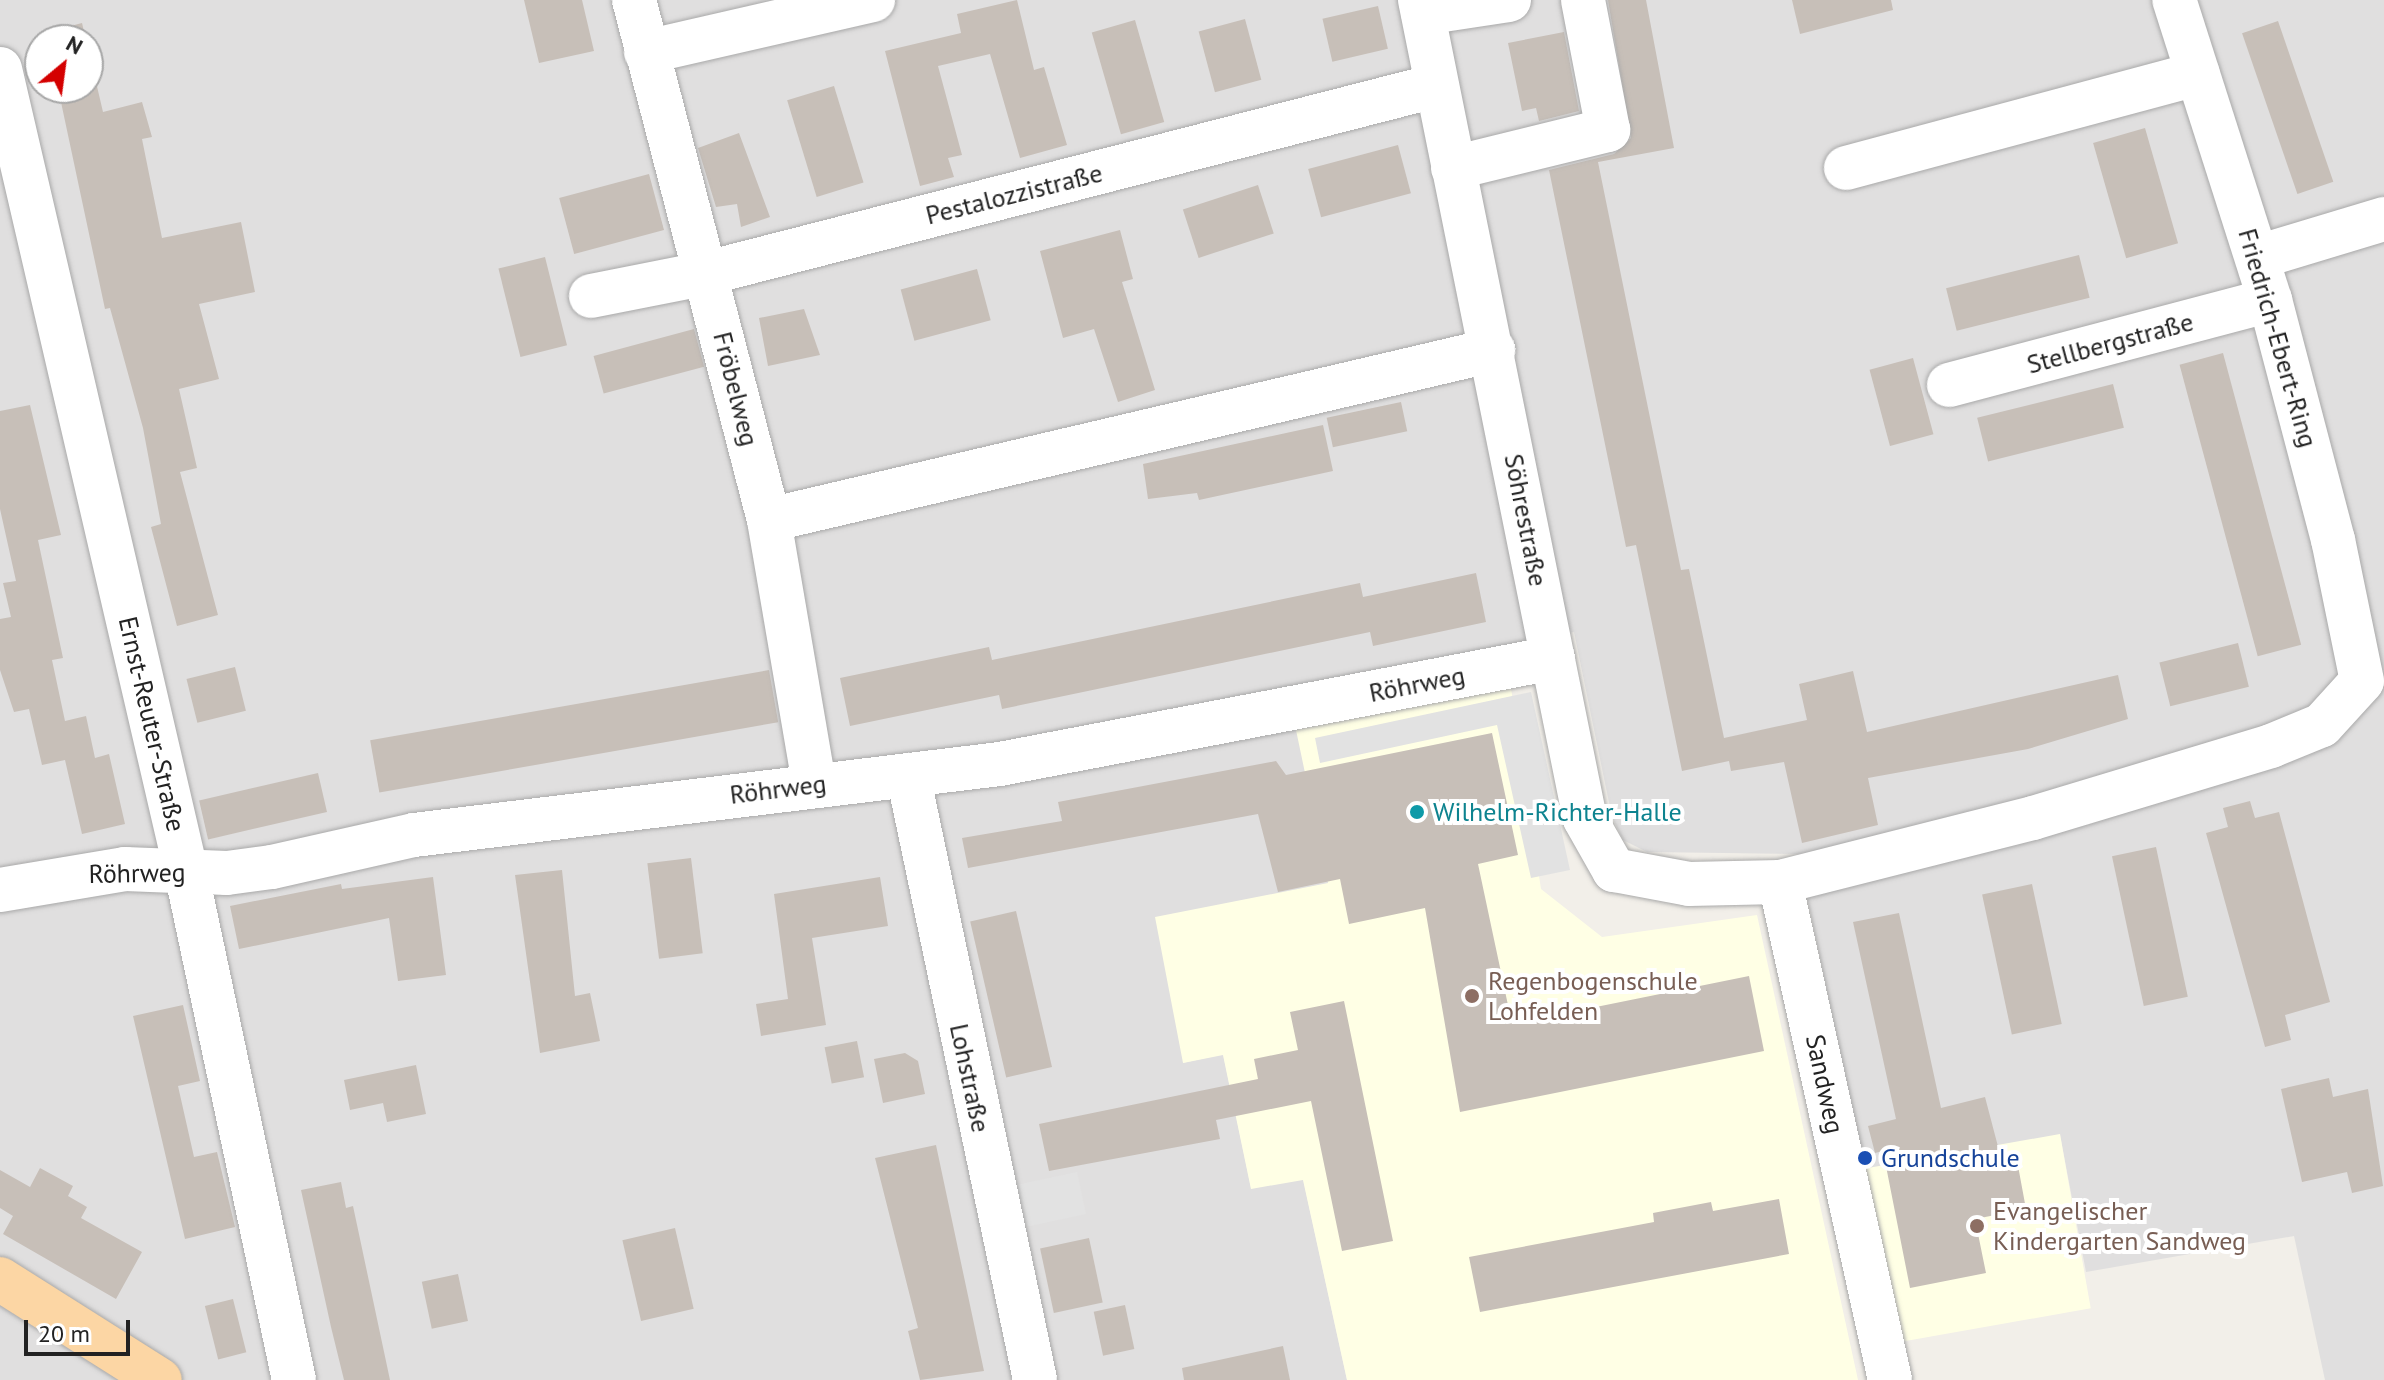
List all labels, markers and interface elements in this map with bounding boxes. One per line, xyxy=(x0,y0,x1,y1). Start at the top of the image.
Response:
north arrow xyxy=(24,24,104,104)
text: N xyxy=(62,29,88,61)
street label: Pestalozzistraße xyxy=(922,157,1106,231)
street label: Friedrich-Ebert-Ring xyxy=(2232,225,2324,451)
street label: Stellbergstraße xyxy=(2023,306,2197,380)
street label: Fröbelweg xyxy=(707,329,765,449)
street label: Söhrestraße xyxy=(1498,451,1554,589)
street label: Ernst-Reuter-Straße xyxy=(112,613,192,835)
street label: Röhrweg xyxy=(1366,659,1468,709)
street label: Röhrweg xyxy=(728,768,828,810)
place label: Wilhelm-Richter-Halle xyxy=(1433,796,1682,828)
marker: Wilhelm-Richter-Halle xyxy=(1408,803,1426,821)
street label: Röhrweg xyxy=(88,857,186,889)
place label: Regenbogenschule Lohfelden xyxy=(1488,965,1698,1026)
marker: Regenbogenschule Lohfelden xyxy=(1463,987,1481,1005)
street label: Lohstraße xyxy=(943,1021,997,1135)
street label: Sandweg xyxy=(1799,1032,1851,1136)
place label: Grundschule xyxy=(1881,1142,2020,1174)
marker: Grundschule xyxy=(1856,1149,1874,1167)
place label: Evangelischer Kindergarten Sandweg xyxy=(1993,1195,2246,1256)
marker: Evangelischer Kindergarten Sandweg xyxy=(1968,1217,1986,1235)
scale bar xyxy=(28,1304,134,1354)
text: 20 m xyxy=(38,1318,90,1349)

